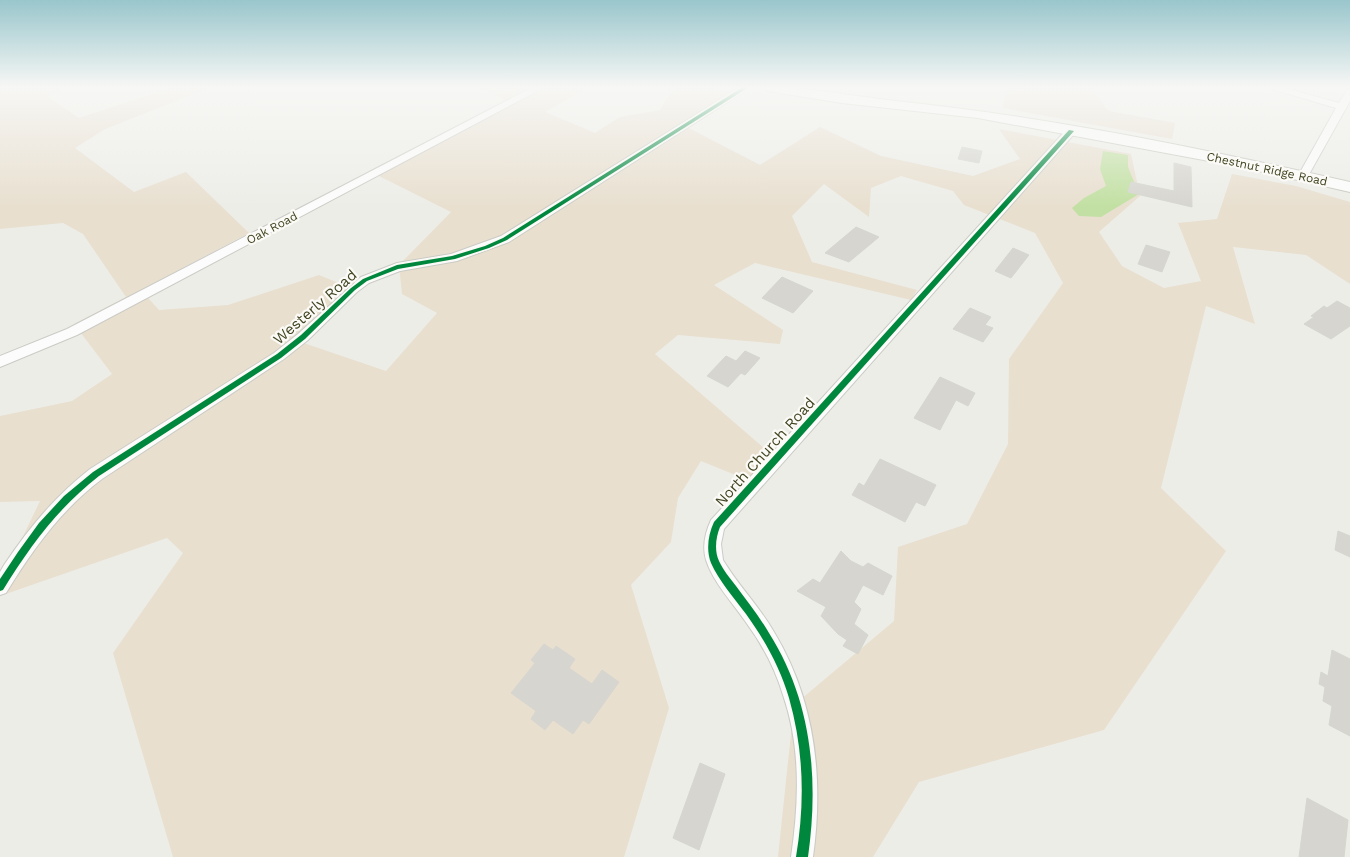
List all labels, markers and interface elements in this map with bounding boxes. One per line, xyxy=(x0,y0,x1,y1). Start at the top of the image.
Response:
street label: Chestnut Ridge Road xyxy=(1205,149,1329,189)
street label: Oak Road xyxy=(244,209,300,247)
street label: Westerly Road xyxy=(270,266,360,348)
street label: North Church Road xyxy=(711,394,819,510)

